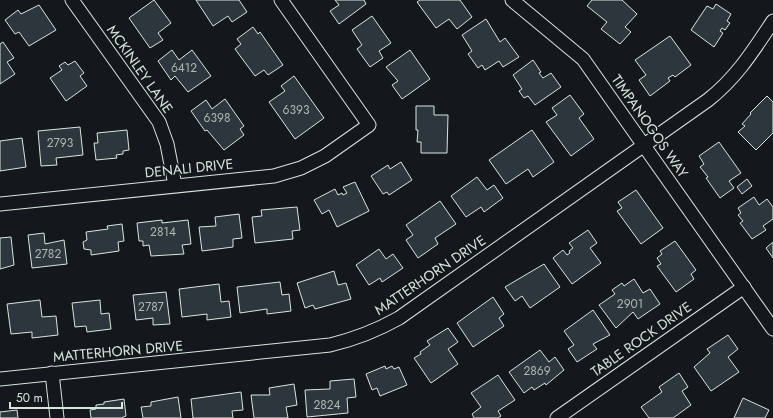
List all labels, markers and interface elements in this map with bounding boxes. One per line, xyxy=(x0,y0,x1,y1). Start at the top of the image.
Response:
street label: MCKINLEY LANE xyxy=(102,21,178,117)
house number: 6412 xyxy=(171,59,197,77)
street label: TIMPANOGOS WAY xyxy=(607,71,693,182)
house number: 6393 xyxy=(283,101,310,119)
house number: 6398 xyxy=(204,109,230,127)
house number: 2793 xyxy=(47,134,74,152)
street label: DENALI DRIVE xyxy=(144,153,234,183)
house number: 2814 xyxy=(150,223,176,241)
street label: MATTERHORN DRIVE xyxy=(370,230,490,320)
house number: 2782 xyxy=(35,245,61,263)
house number: 2901 xyxy=(617,295,643,313)
street label: TABLE ROCK DRIVE xyxy=(587,297,695,381)
house number: 2787 xyxy=(138,298,165,316)
street label: MATTERHORN DRIVE xyxy=(52,335,184,367)
house number: 2869 xyxy=(523,362,551,380)
scale bar xyxy=(10,384,122,410)
text: 50 m xyxy=(16,389,43,407)
house number: 2824 xyxy=(313,396,341,414)

